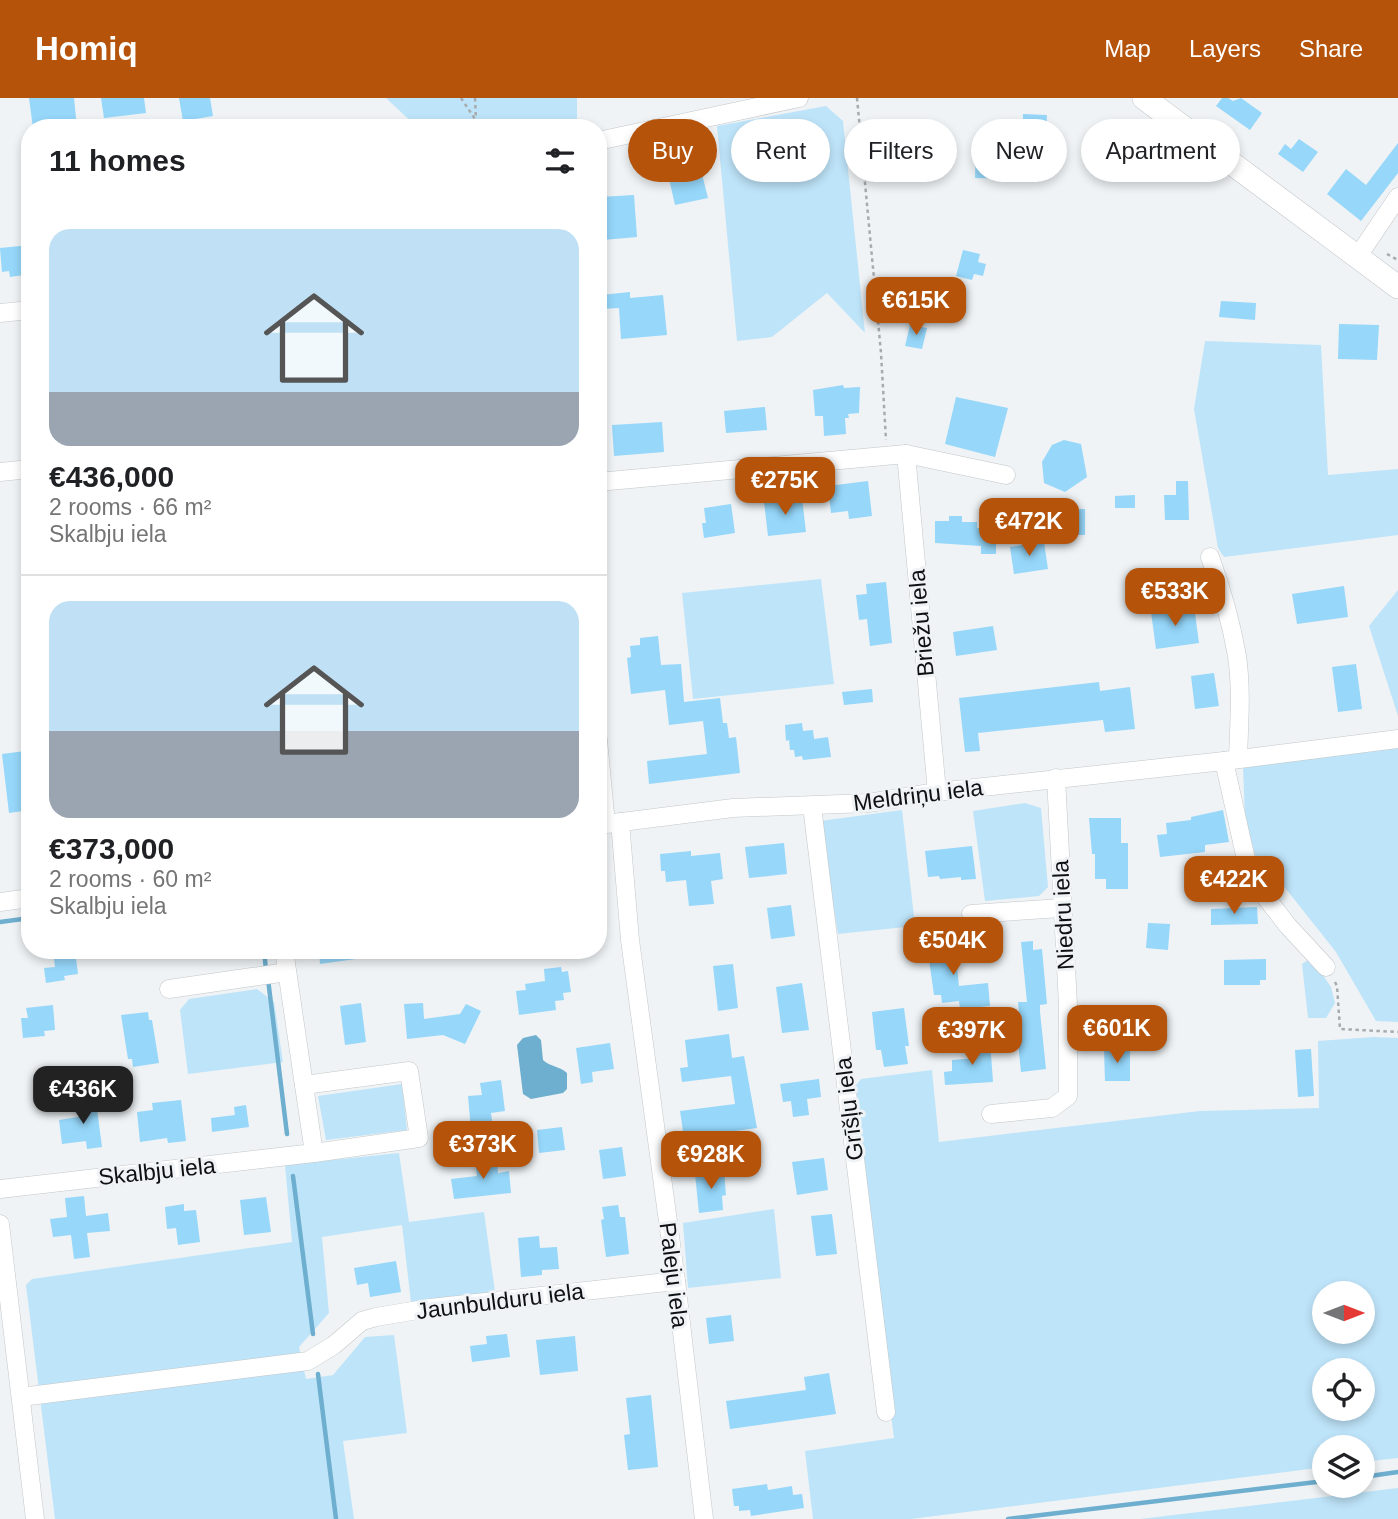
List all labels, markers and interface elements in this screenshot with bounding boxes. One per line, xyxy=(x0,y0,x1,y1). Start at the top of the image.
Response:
text: Homiq xyxy=(35,30,138,67)
text: Map xyxy=(1104,35,1151,62)
text: Layers xyxy=(1189,35,1261,62)
text: Share xyxy=(1299,35,1363,62)
chip: Buy xyxy=(628,119,717,182)
chip: Rent xyxy=(731,119,830,182)
chip: Filters xyxy=(844,119,957,182)
chip: New xyxy=(971,119,1067,182)
chip: Apartment xyxy=(1081,119,1240,182)
icon: filters xyxy=(541,142,579,180)
text: 11 homes xyxy=(49,144,186,177)
icon: home xyxy=(251,275,377,401)
pin: €615K xyxy=(867,278,965,337)
text: €615K xyxy=(882,287,950,313)
pin: €275K xyxy=(736,458,834,517)
text: €436,000 xyxy=(49,460,174,493)
text: €275K xyxy=(751,467,819,493)
text: 2 rooms · 66 m² xyxy=(49,494,211,520)
pin: €472K xyxy=(980,498,1078,558)
text: €472K xyxy=(995,508,1063,534)
text: Skalbju iela xyxy=(49,521,167,547)
street label: Briežu iela xyxy=(903,568,939,678)
pin: €533K xyxy=(1126,568,1224,628)
text: €533K xyxy=(1141,578,1209,604)
icon: home xyxy=(251,647,377,773)
street label: Meldriņu iela xyxy=(852,774,984,816)
text: €373,000 xyxy=(49,832,174,865)
pin: €422K xyxy=(1185,856,1283,916)
street label: Niedru iela xyxy=(1047,859,1079,971)
text: 2 rooms · 60 m² xyxy=(49,866,211,892)
text: €422K xyxy=(1200,866,1268,892)
text: Skalbju iela xyxy=(49,893,167,919)
pin: €504K xyxy=(904,918,1002,977)
text: €504K xyxy=(919,927,987,953)
pin: €601K xyxy=(1068,1006,1166,1065)
pin: €397K xyxy=(923,1007,1021,1067)
text: €601K xyxy=(1083,1015,1151,1041)
text: €397K xyxy=(938,1017,1006,1043)
street label: Grīšļu iela xyxy=(830,1056,868,1162)
pin: €436K xyxy=(34,1066,132,1126)
text: €436K xyxy=(49,1076,117,1102)
pin: €373K xyxy=(434,1122,532,1181)
text: €373K xyxy=(449,1131,517,1157)
pin: €928K xyxy=(662,1132,760,1191)
text: €928K xyxy=(677,1141,745,1167)
street label: Skalbju iela xyxy=(97,1152,217,1190)
street label: Paleju iela xyxy=(655,1221,693,1329)
street label: Jaunbulduru iela xyxy=(415,1278,586,1324)
north arrow xyxy=(1312,1281,1376,1344)
map controls xyxy=(1312,1281,1375,1498)
button: locate xyxy=(1312,1358,1375,1421)
button: layers xyxy=(1312,1435,1375,1498)

